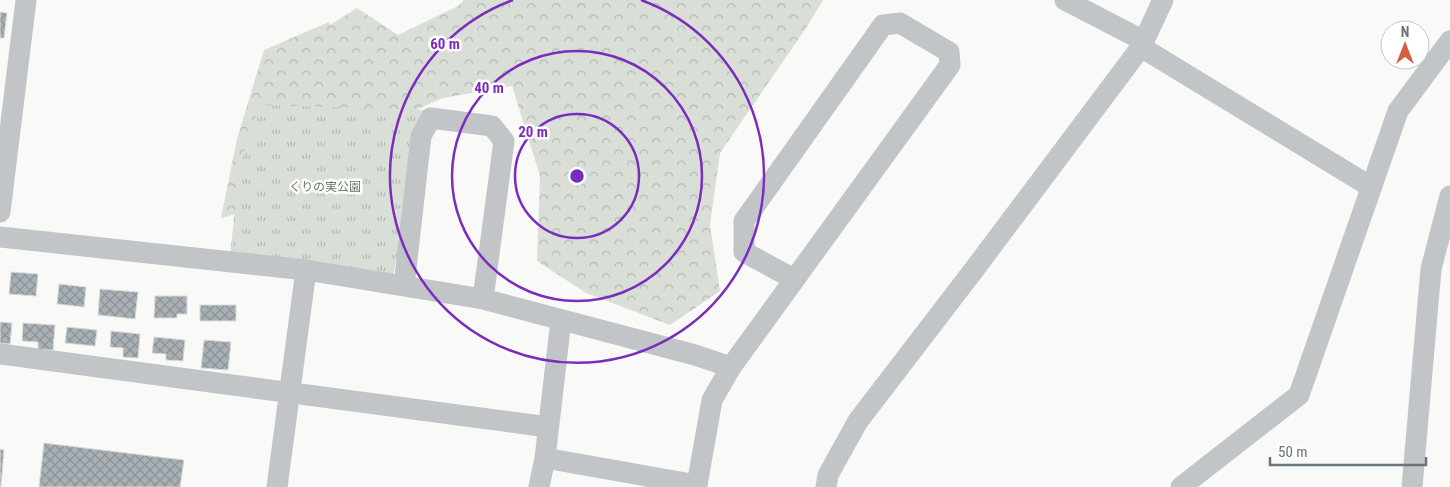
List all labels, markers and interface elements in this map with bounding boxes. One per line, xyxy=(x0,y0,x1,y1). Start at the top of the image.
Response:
north arrow xyxy=(1380,20,1430,70)
text: N xyxy=(1401,24,1409,40)
text: 60 m xyxy=(430,35,460,53)
text: 40 m xyxy=(474,79,504,97)
text: 20 m xyxy=(518,123,548,141)
centre of rings xyxy=(568,167,586,185)
park label: くりの実公園 xyxy=(289,180,361,194)
scale bar xyxy=(1270,434,1426,466)
text: 50 m xyxy=(1278,443,1308,461)

